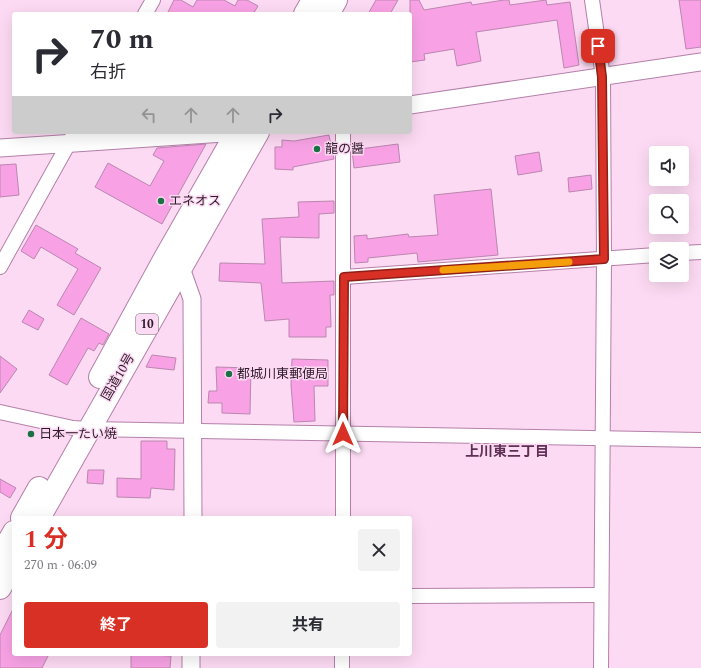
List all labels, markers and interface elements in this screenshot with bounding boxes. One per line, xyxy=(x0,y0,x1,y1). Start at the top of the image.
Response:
text: 70 m xyxy=(90,18,154,61)
icon: right xyxy=(24,28,76,80)
pin xyxy=(581,29,615,63)
icon: arrive xyxy=(587,35,609,57)
text: 右折 xyxy=(90,59,126,86)
icon: left xyxy=(138,104,160,126)
icon: ahead xyxy=(180,104,202,126)
icon: ahead xyxy=(222,104,244,126)
icon: right xyxy=(264,104,286,126)
place label: 龍の醤 xyxy=(325,139,364,159)
marker: 龍の醤 xyxy=(312,144,322,154)
map controls xyxy=(649,146,689,282)
button: sound xyxy=(649,146,689,186)
place label: エネオス xyxy=(169,191,221,211)
button: search xyxy=(649,194,689,234)
marker: エネオス xyxy=(156,196,166,206)
button: layers xyxy=(649,242,689,282)
road number: 10 xyxy=(136,314,158,334)
street label: 国道10号 xyxy=(96,349,140,405)
place label: 都城川東郵便局 xyxy=(237,364,328,384)
marker: 都城川東郵便局 xyxy=(224,369,234,379)
position arrow xyxy=(322,413,364,455)
place label: 日本一たい焼 xyxy=(39,424,117,444)
marker: 日本一たい焼 xyxy=(26,429,36,439)
district label: 上川東三丁目 xyxy=(465,441,549,462)
text: 1 分 xyxy=(24,522,67,558)
button: close xyxy=(358,529,400,571)
text: 270 m · 06:09 xyxy=(24,555,97,575)
button: 終了 xyxy=(24,602,208,648)
button: 共有 xyxy=(216,602,400,648)

